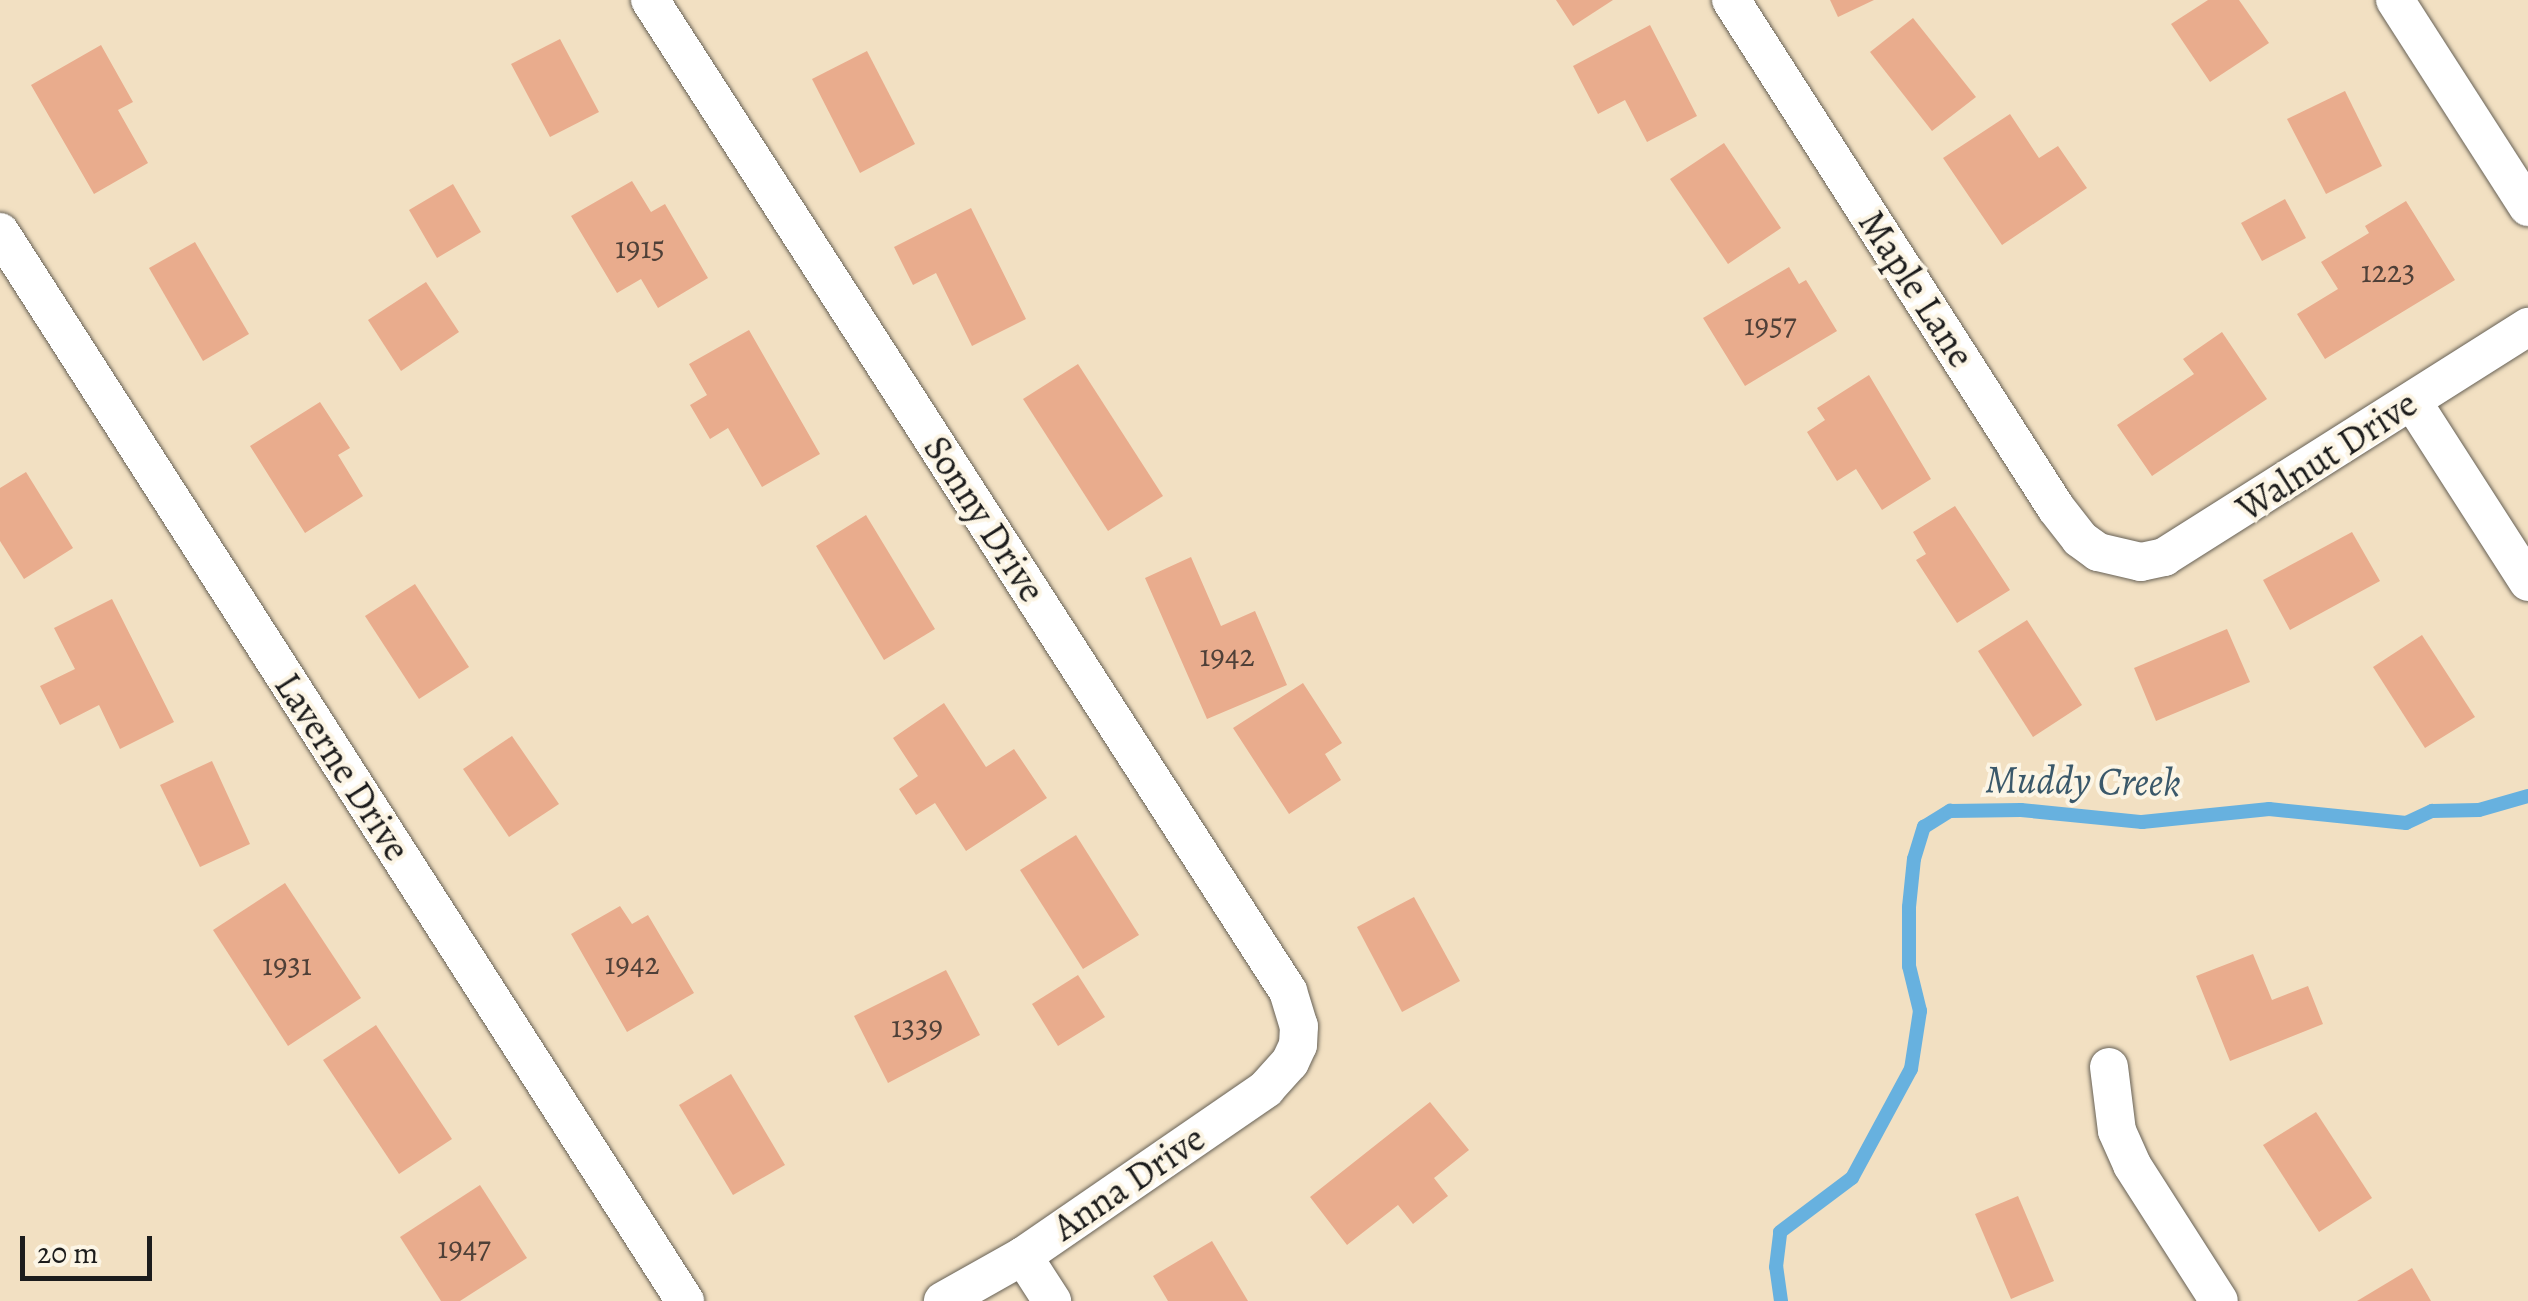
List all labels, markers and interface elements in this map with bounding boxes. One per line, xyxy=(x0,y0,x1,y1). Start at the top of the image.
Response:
street label: Maple Lane xyxy=(1848,202,1984,376)
house number: 1915 xyxy=(615,228,665,266)
house number: 1223 xyxy=(2361,252,2415,290)
house number: 1957 xyxy=(1744,305,1796,343)
street label: Walnut Drive xyxy=(2228,381,2426,531)
street label: Sonny Drive xyxy=(913,427,1055,611)
house number: 1942 xyxy=(1199,636,1255,674)
street label: Laverne Drive xyxy=(264,665,420,869)
water label: Muddy Creek xyxy=(1985,755,2181,807)
house number: 1942 xyxy=(604,944,660,982)
house number: 1931 xyxy=(262,945,312,983)
house number: 1339 xyxy=(891,1007,943,1045)
street label: Anna Drive xyxy=(1044,1116,1214,1250)
scale bar xyxy=(25,1216,158,1278)
house number: 1947 xyxy=(437,1228,491,1266)
text: 20 m xyxy=(37,1233,98,1273)

